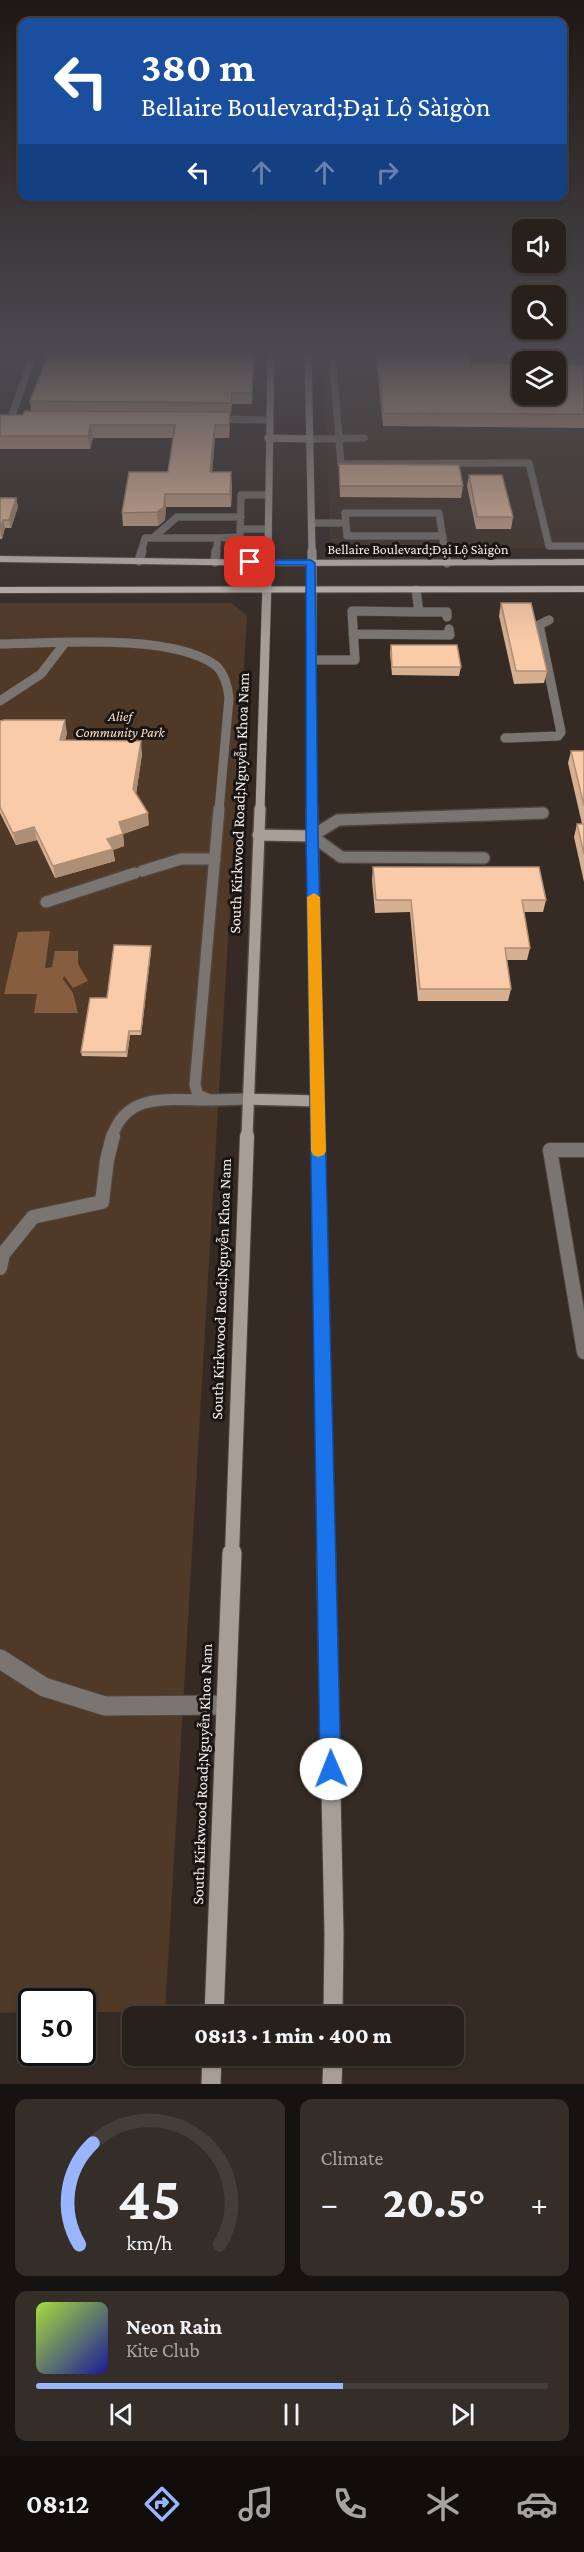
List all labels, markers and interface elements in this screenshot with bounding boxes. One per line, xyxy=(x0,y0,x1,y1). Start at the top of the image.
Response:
icon: left xyxy=(42,42,120,120)
text: 380 m xyxy=(141,43,255,90)
text: Bellaire Boulevard;Đại Lộ Sàigòn xyxy=(141,92,490,122)
icon: left xyxy=(182,156,215,189)
icon: ahead xyxy=(245,156,278,189)
icon: ahead xyxy=(308,156,341,189)
icon: right xyxy=(371,156,404,189)
map controls xyxy=(512,219,566,405)
button: sound xyxy=(512,219,566,273)
button: search xyxy=(512,285,566,339)
button: layers xyxy=(512,351,566,405)
pin xyxy=(224,536,275,587)
street label: Bellaire Boulevard;Đại Lộ Sàigòn xyxy=(327,541,509,557)
icon: arrive xyxy=(233,545,266,578)
street label: South Kirkwood Road;Nguyễn Khoa Nam xyxy=(226,672,253,934)
park label: Alief Community Park xyxy=(75,708,166,740)
street label: South Kirkwood Road;Nguyễn Khoa Nam xyxy=(208,1158,235,1420)
street label: South Kirkwood Road;Nguyễn Khoa Nam xyxy=(189,1643,216,1905)
position arrow xyxy=(299,1737,363,1801)
speed limit sign: 50 xyxy=(18,1988,96,2066)
text: 08:13 · 1 min · 400 m xyxy=(194,2023,392,2048)
text: Climate xyxy=(321,2147,383,2169)
text: 45 xyxy=(118,2163,182,2232)
text: 20.5° xyxy=(383,2177,486,2227)
text: − xyxy=(321,2185,338,2222)
text: + xyxy=(531,2185,548,2222)
text: km/h xyxy=(127,2231,173,2255)
text: Neon Rain xyxy=(126,2314,222,2339)
text: Kite Club xyxy=(126,2339,200,2361)
icon: previous xyxy=(105,2398,138,2431)
icon: pause xyxy=(275,2398,308,2431)
icon: next xyxy=(446,2398,479,2431)
icon: directions xyxy=(141,2483,183,2525)
icon: music xyxy=(235,2483,277,2525)
icon: phone xyxy=(329,2483,371,2525)
icon: climate xyxy=(422,2483,464,2525)
icon: car xyxy=(516,2483,558,2525)
text: 08:12 xyxy=(26,2489,89,2519)

